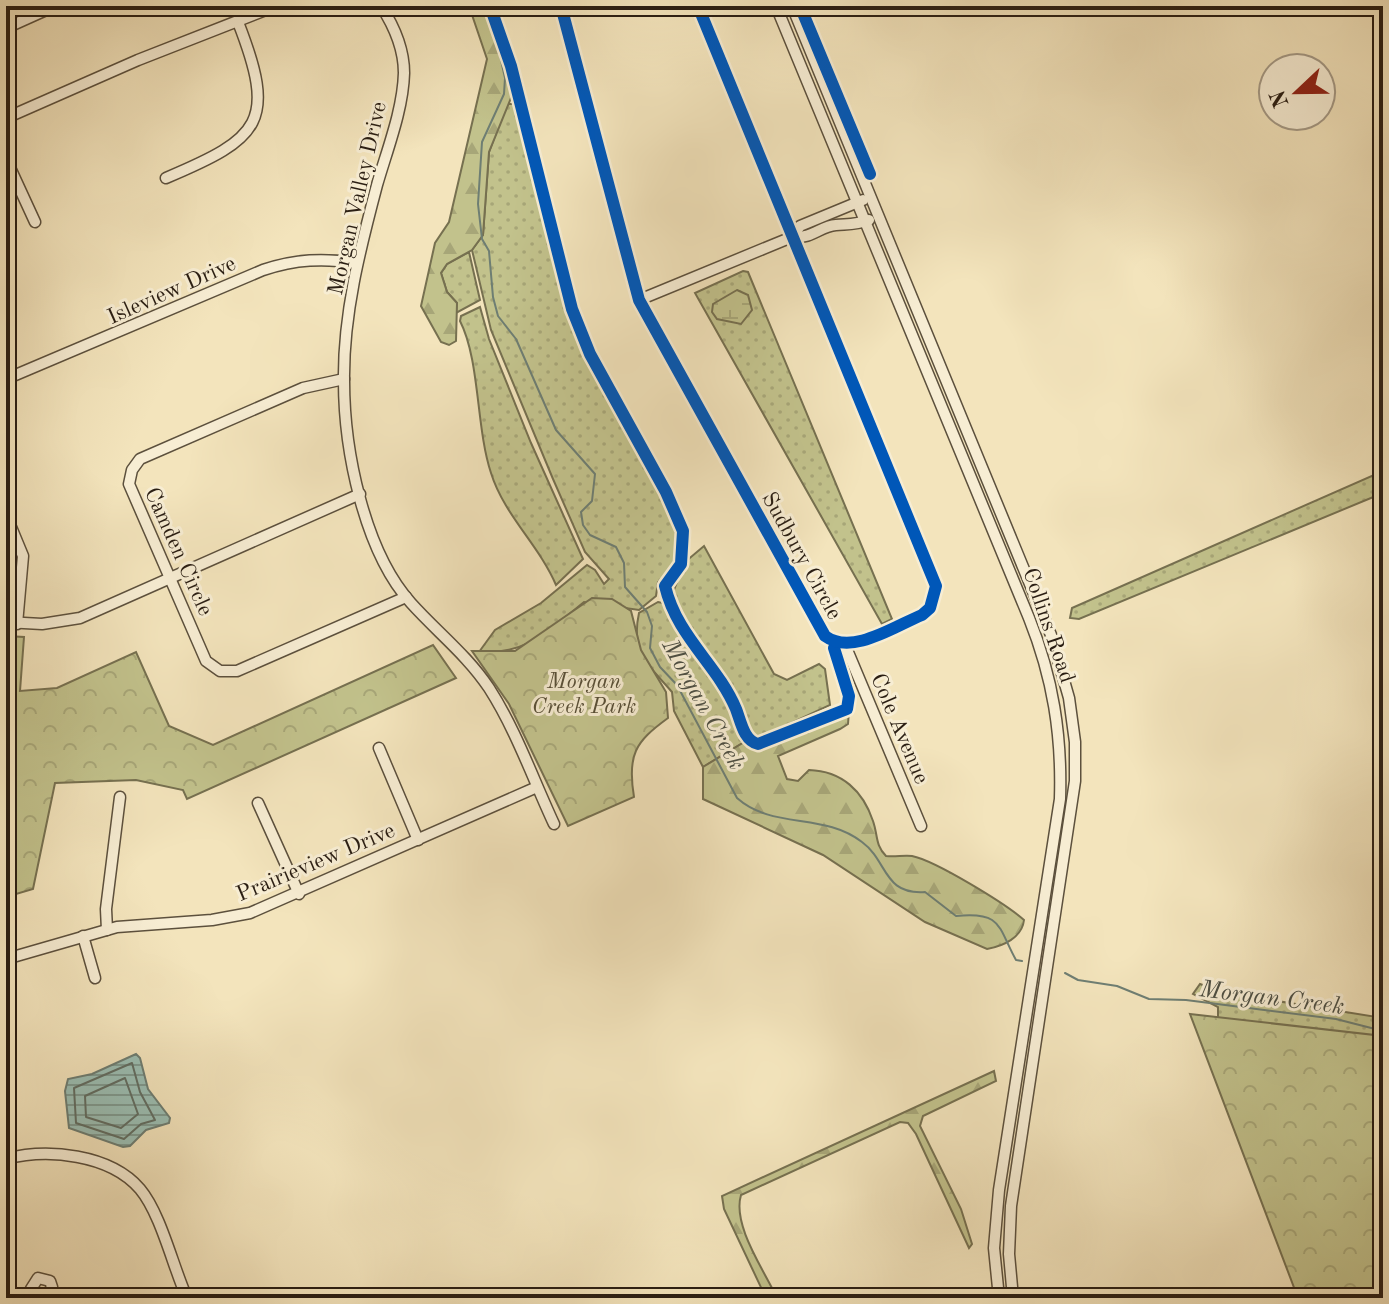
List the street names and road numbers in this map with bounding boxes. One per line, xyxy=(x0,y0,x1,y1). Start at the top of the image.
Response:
street label: Morgan Valley Drive xyxy=(325,100,391,297)
street label: Isleview Drive xyxy=(104,253,239,329)
street label: Camden Circle xyxy=(140,484,216,619)
street label: Sudbury Circle xyxy=(757,489,845,623)
street label: Collins Road xyxy=(1018,565,1078,686)
street label: Cole Avenue xyxy=(866,670,932,787)
street label: Prairieview Drive xyxy=(233,820,398,906)

